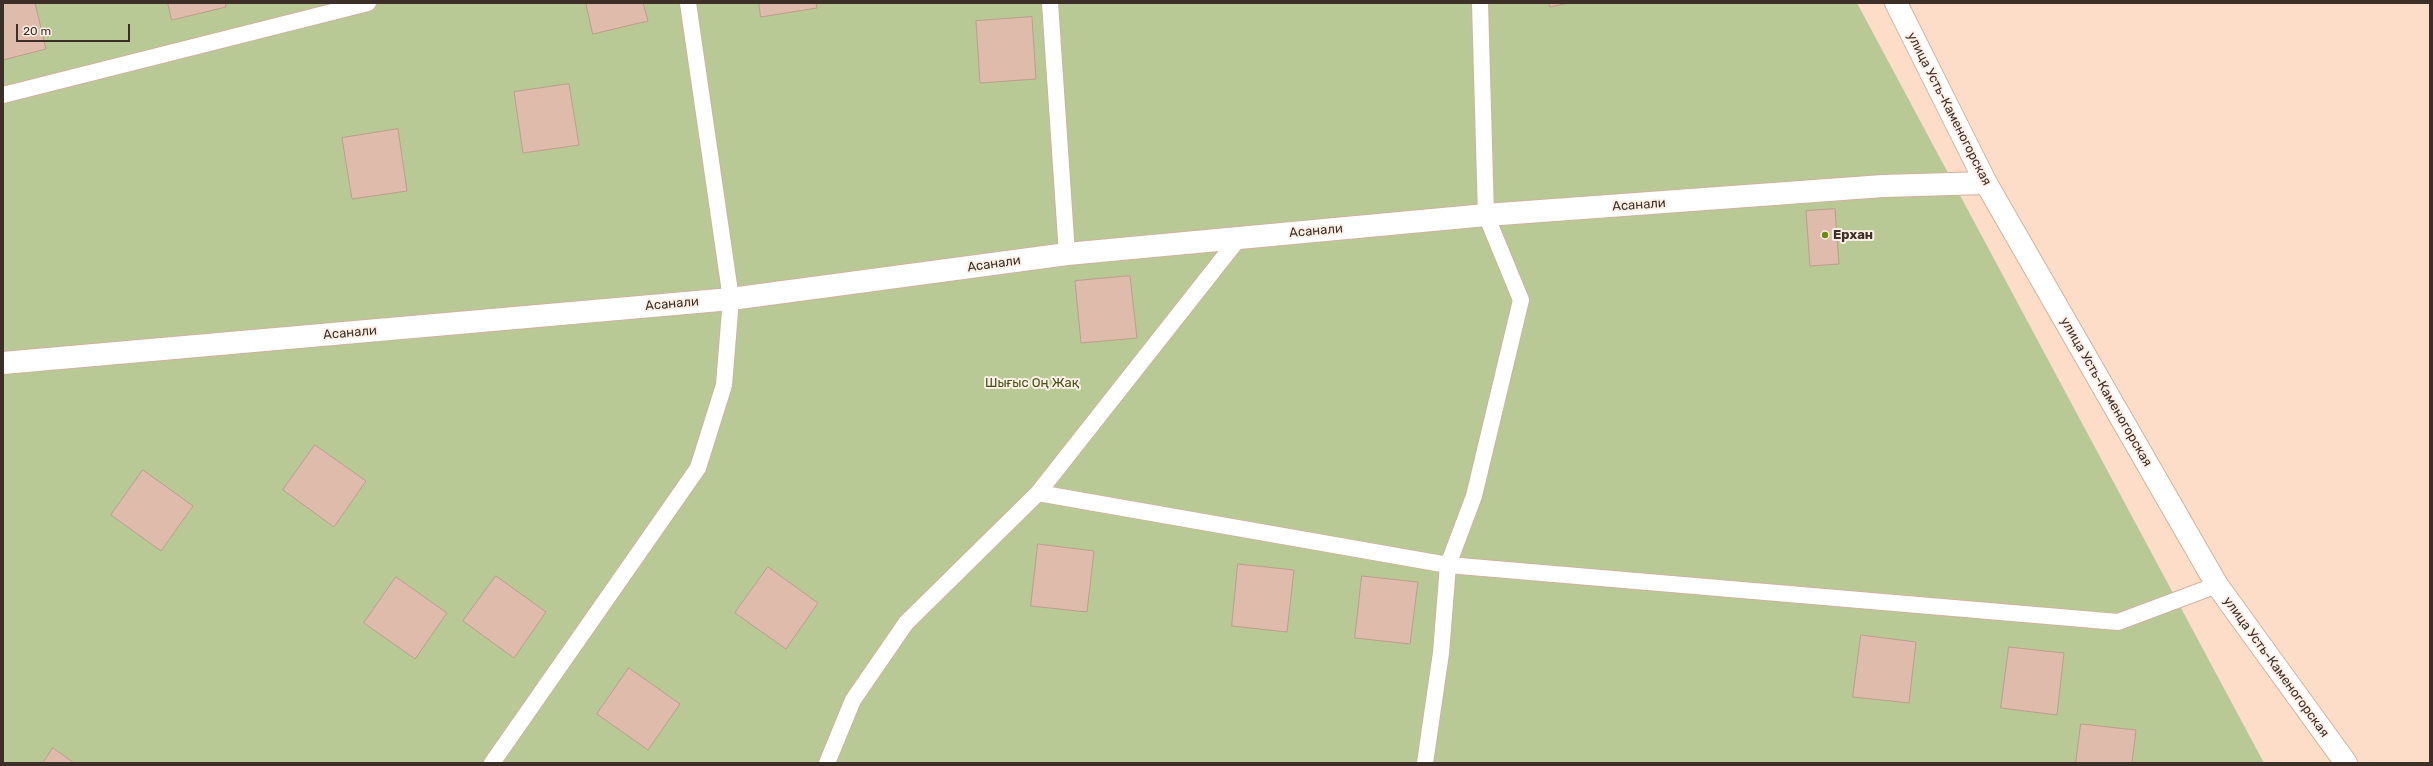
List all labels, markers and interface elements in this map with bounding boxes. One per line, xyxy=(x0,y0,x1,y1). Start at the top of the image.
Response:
scale bar xyxy=(18,16,132,42)
text: 20 m xyxy=(23,24,51,38)
street label: улица Усть-Каменогорская xyxy=(1903,30,1995,188)
street label: Асанали xyxy=(1612,195,1666,215)
street label: Асанали xyxy=(1289,221,1343,241)
place label: Ерхан xyxy=(1833,227,1873,243)
marker: Ерхан xyxy=(1820,230,1830,240)
street label: Асанали xyxy=(966,253,1022,275)
street label: Асанали xyxy=(645,294,699,314)
street label: улица Усть-Каменогорская xyxy=(2057,314,2155,470)
street label: Асанали xyxy=(323,323,377,343)
park label: Шығыс Оң Жақ xyxy=(985,375,1079,391)
street label: улица Усть-Каменогорская xyxy=(2220,594,2332,740)

